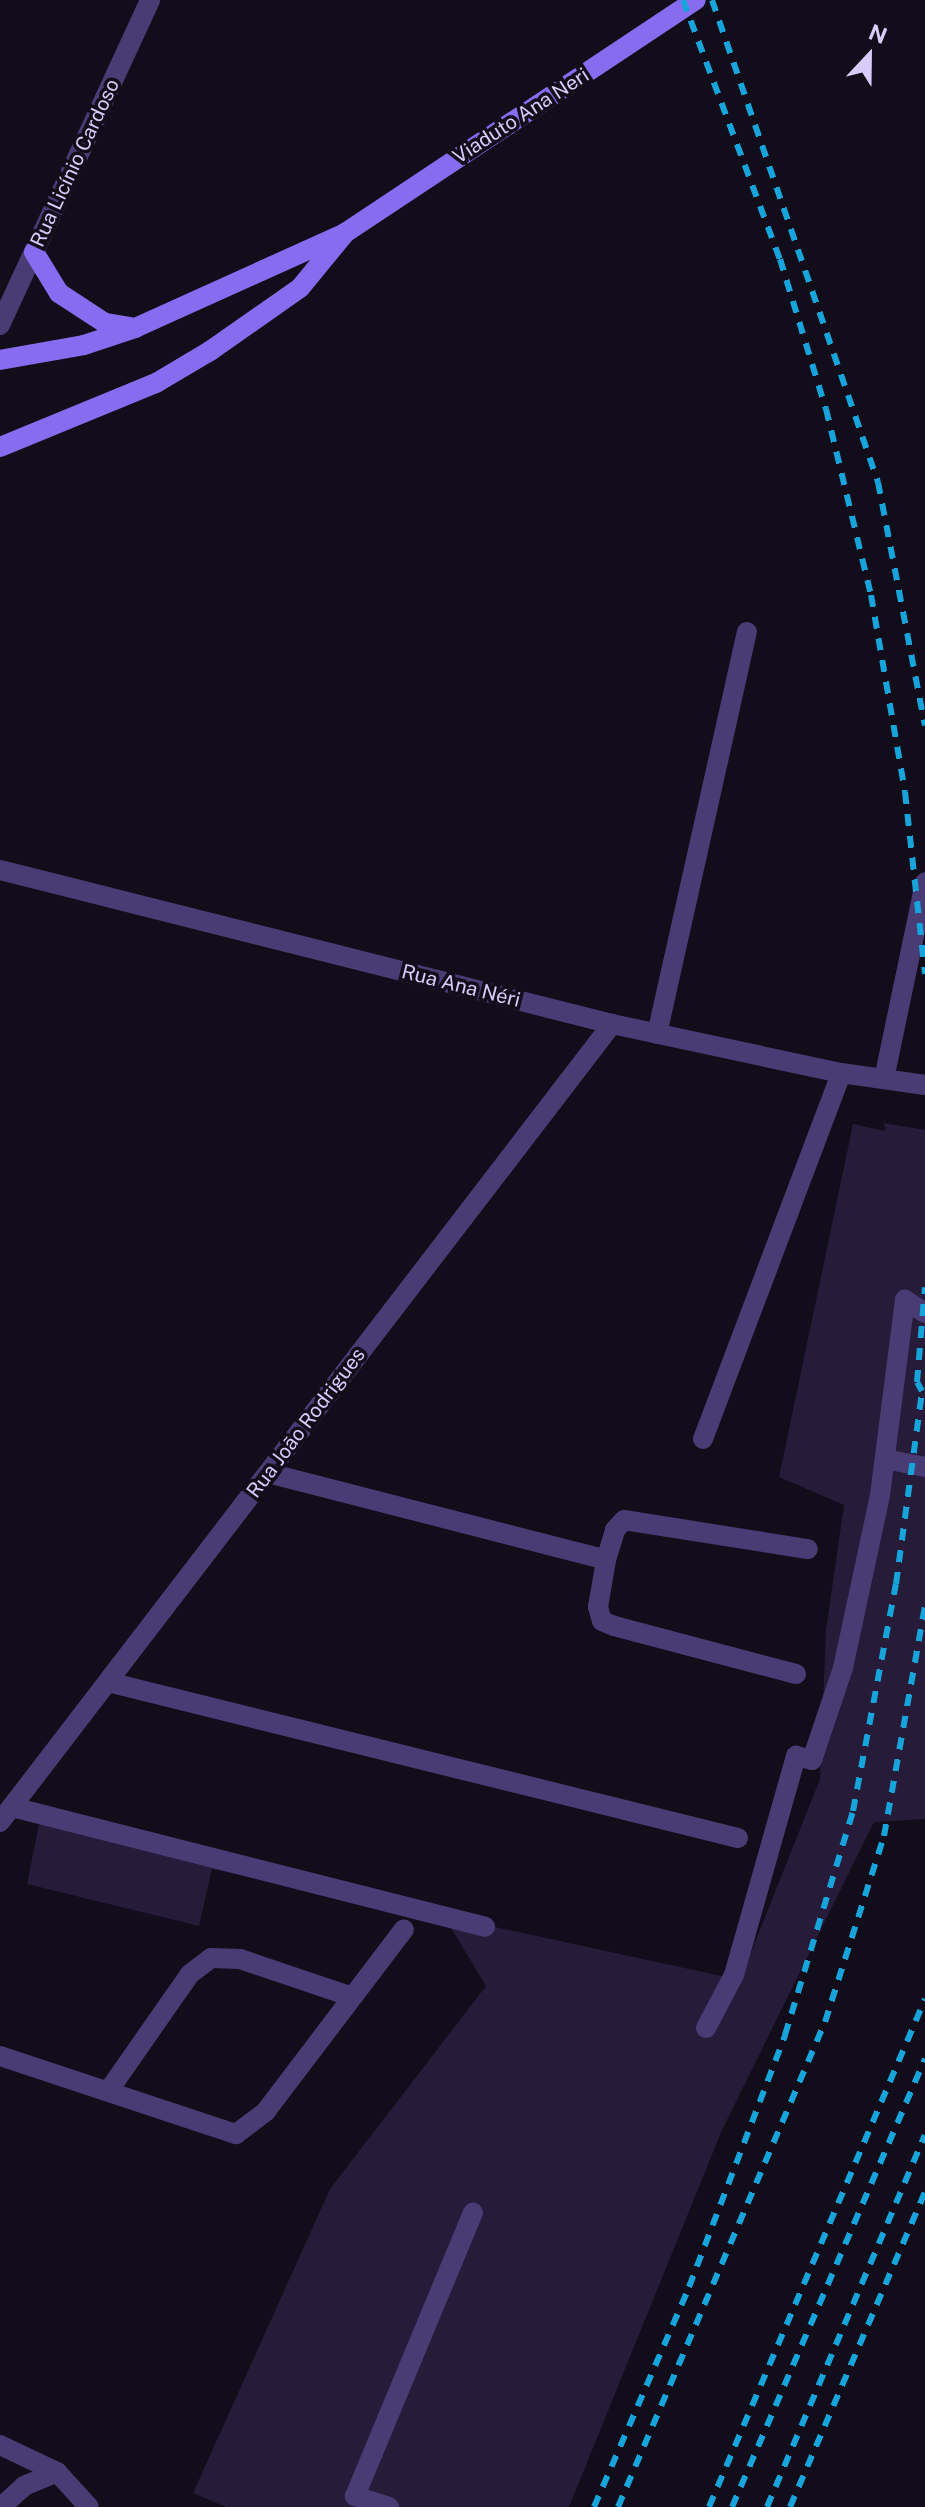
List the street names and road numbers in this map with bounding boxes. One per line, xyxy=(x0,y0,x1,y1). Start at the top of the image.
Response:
street label: Viaduto Ana Neri xyxy=(448,63,594,169)
street label: Rua Licínio Cardoso xyxy=(26,75,124,251)
street label: Rua Ana Néri xyxy=(399,960,523,1012)
street label: Rua João Rodrigues xyxy=(242,1343,370,1503)

